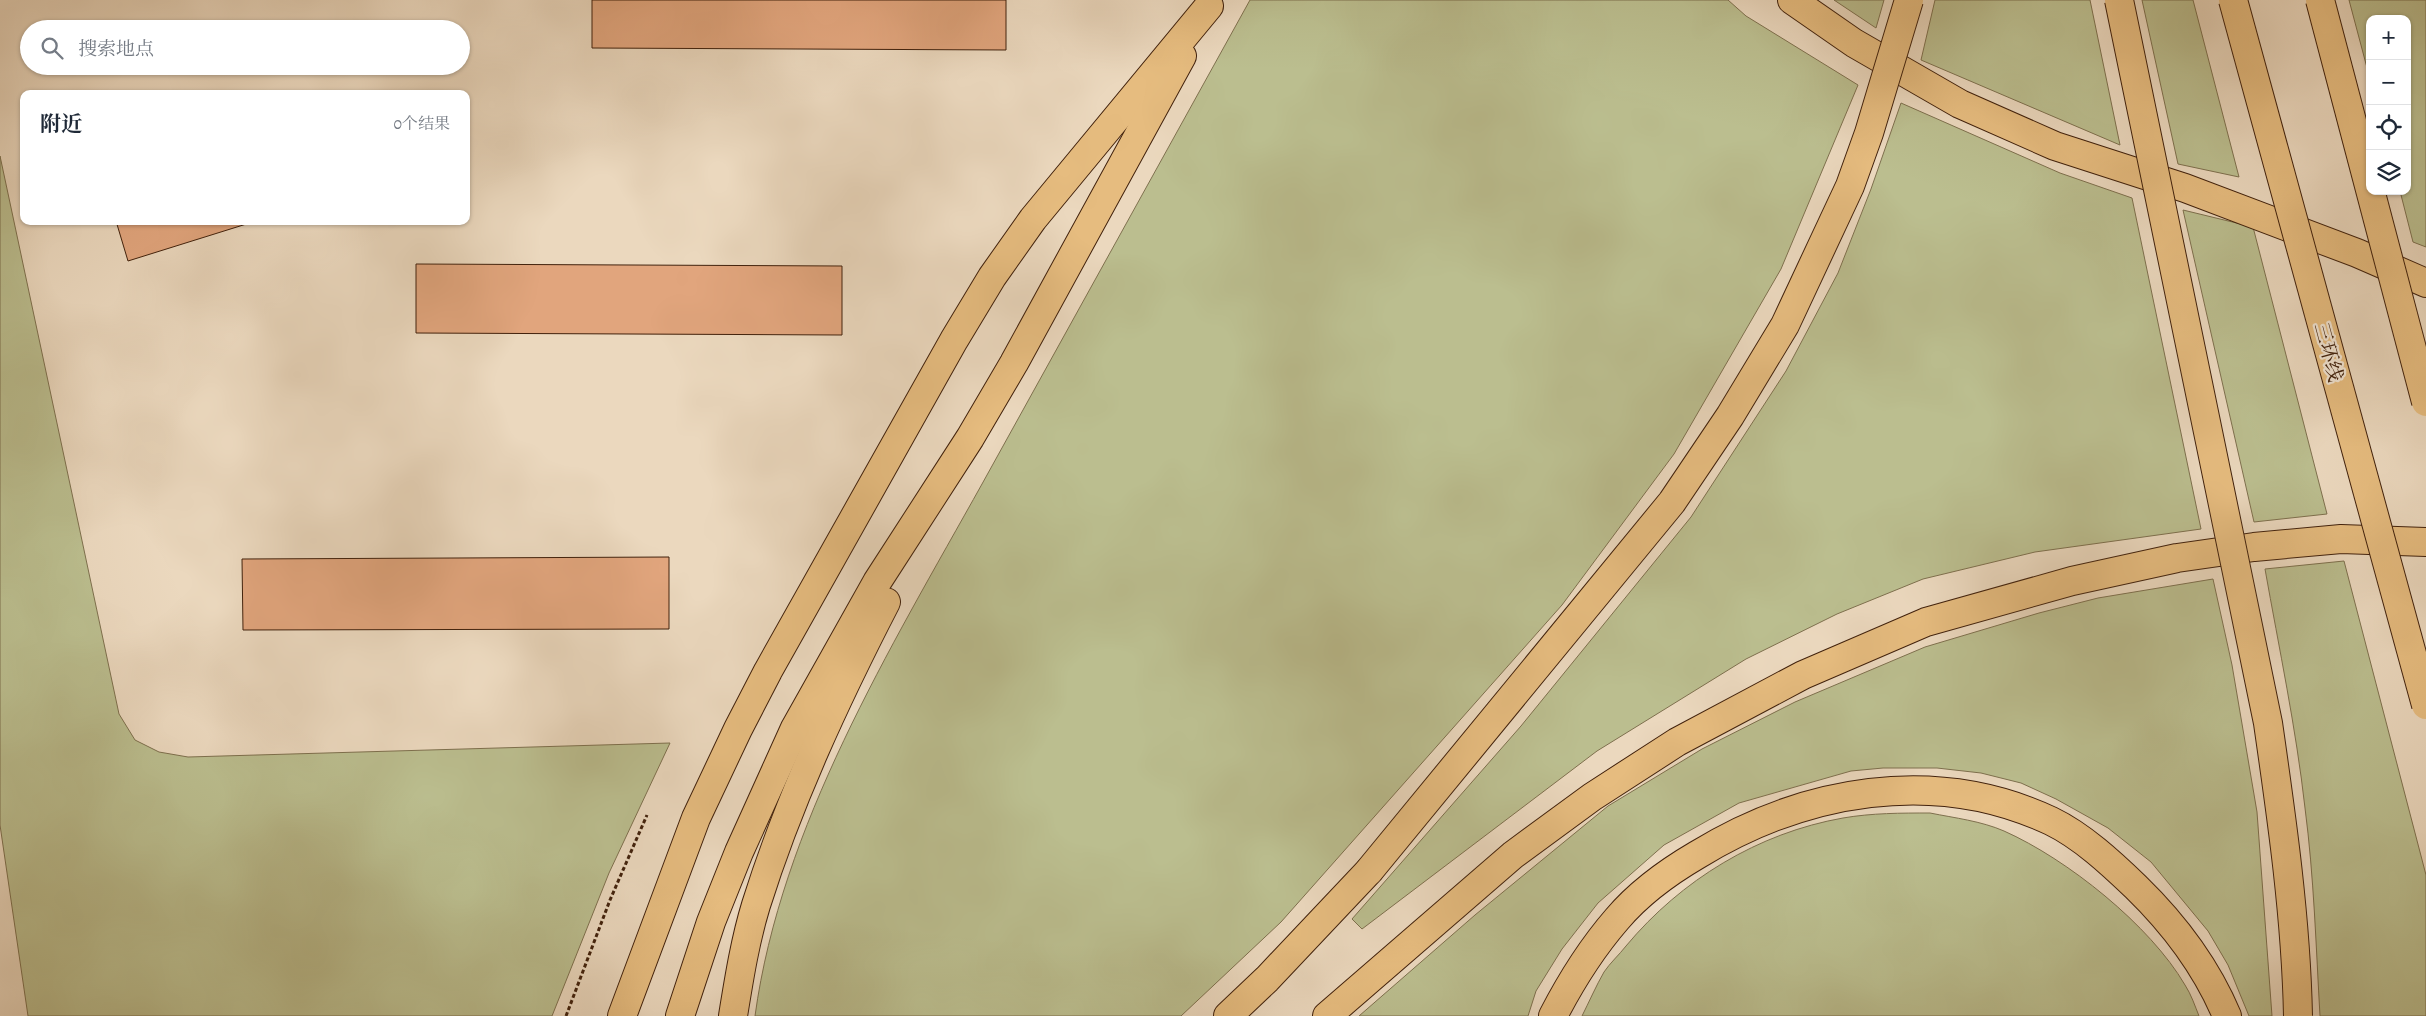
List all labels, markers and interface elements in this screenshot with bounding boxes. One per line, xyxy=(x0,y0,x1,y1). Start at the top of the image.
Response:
map controls xyxy=(2366,15,2411,195)
button: + xyxy=(2366,15,2411,60)
search box xyxy=(20,20,470,75)
icon: search xyxy=(38,34,66,62)
text: 搜索地点 xyxy=(78,36,154,62)
button: − xyxy=(2366,60,2411,105)
button: locate xyxy=(2366,105,2411,150)
text: 附近 xyxy=(40,110,82,138)
text: 0个结果 xyxy=(393,113,450,135)
button: layers xyxy=(2366,150,2411,195)
street label: 三环线 xyxy=(2308,320,2349,385)

